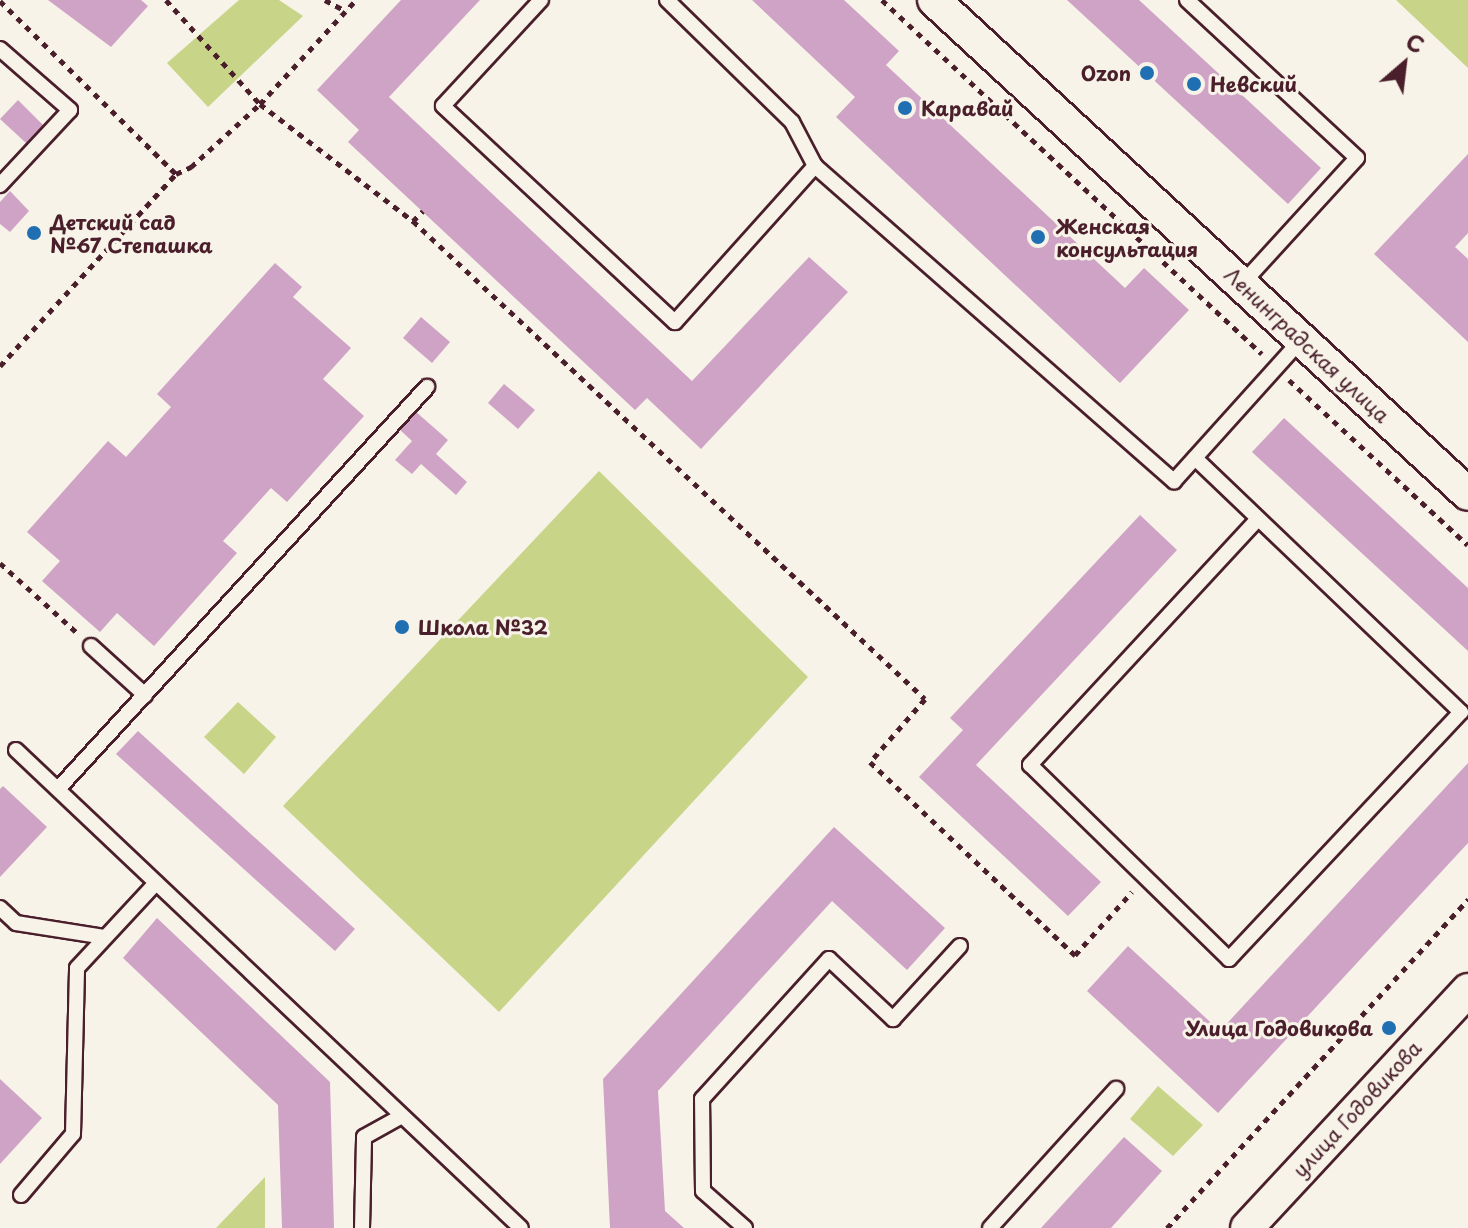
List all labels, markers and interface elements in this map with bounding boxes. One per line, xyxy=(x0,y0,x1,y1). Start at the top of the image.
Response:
north arrow xyxy=(1364,24,1444,104)
text: С xyxy=(1400,24,1431,61)
place label: Ozon xyxy=(1081,61,1131,85)
marker: Ozon xyxy=(1138,64,1156,82)
place label: Невский xyxy=(1210,72,1297,96)
marker: Невский xyxy=(1185,75,1203,93)
place label: Каравай xyxy=(921,96,1014,120)
marker: Каравай xyxy=(896,99,914,117)
place label: Детский сад №67 Степашка xyxy=(50,210,213,257)
place label: Женская консультация xyxy=(1056,214,1198,261)
marker: Детский сад №67 Степашка xyxy=(25,224,43,242)
marker: Женская консультация xyxy=(1027,226,1049,248)
street label: Ленинградская улица xyxy=(1219,262,1395,428)
place label: Школа №32 xyxy=(418,615,549,639)
marker: Школа №32 xyxy=(393,618,411,636)
place label: Улица Годовикова xyxy=(1185,1016,1373,1040)
marker: Улица Годовикова xyxy=(1380,1019,1398,1037)
street label: улица Годовикова xyxy=(1287,1036,1427,1182)

